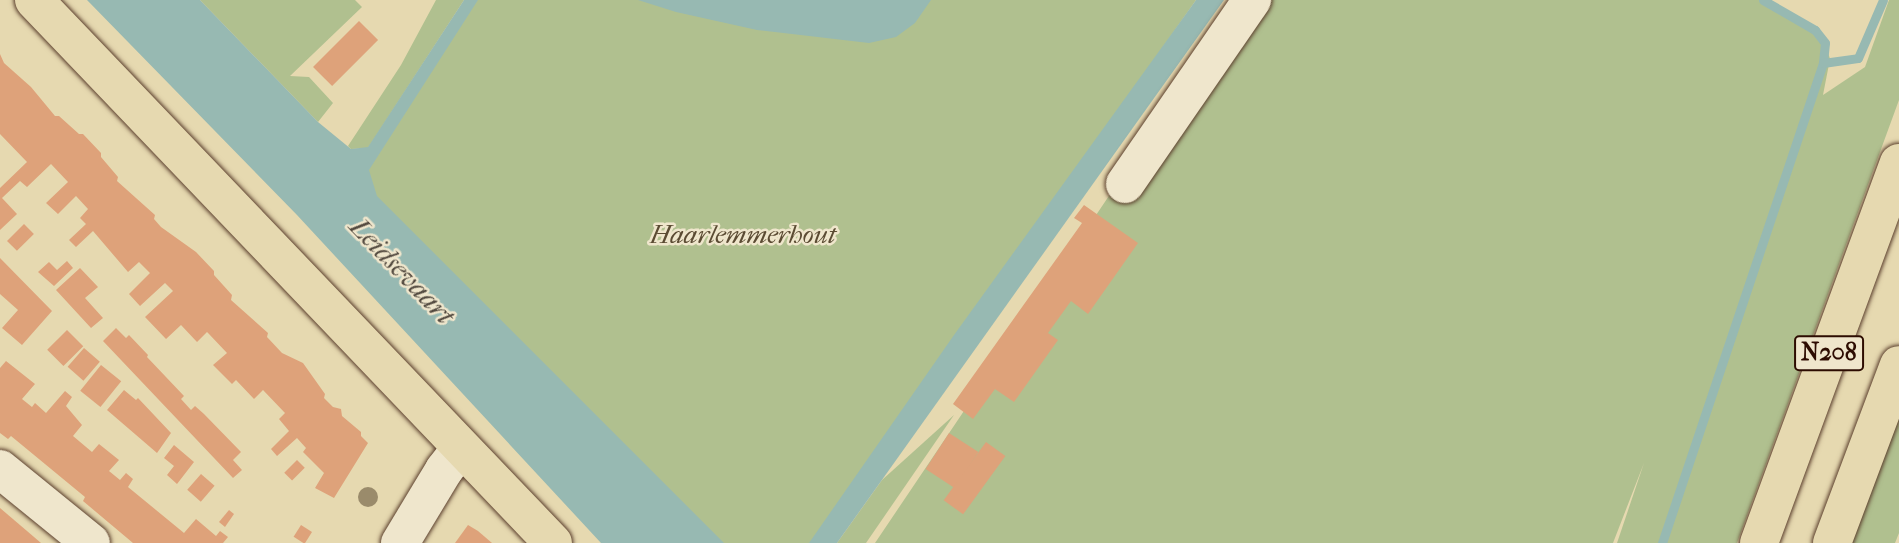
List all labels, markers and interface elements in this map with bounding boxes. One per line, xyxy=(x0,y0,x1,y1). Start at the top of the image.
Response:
water label: Leidsevaart xyxy=(343,210,461,332)
park label: Haarlemmerhout xyxy=(650,219,836,251)
road number: N208 xyxy=(1794,332,1864,374)

